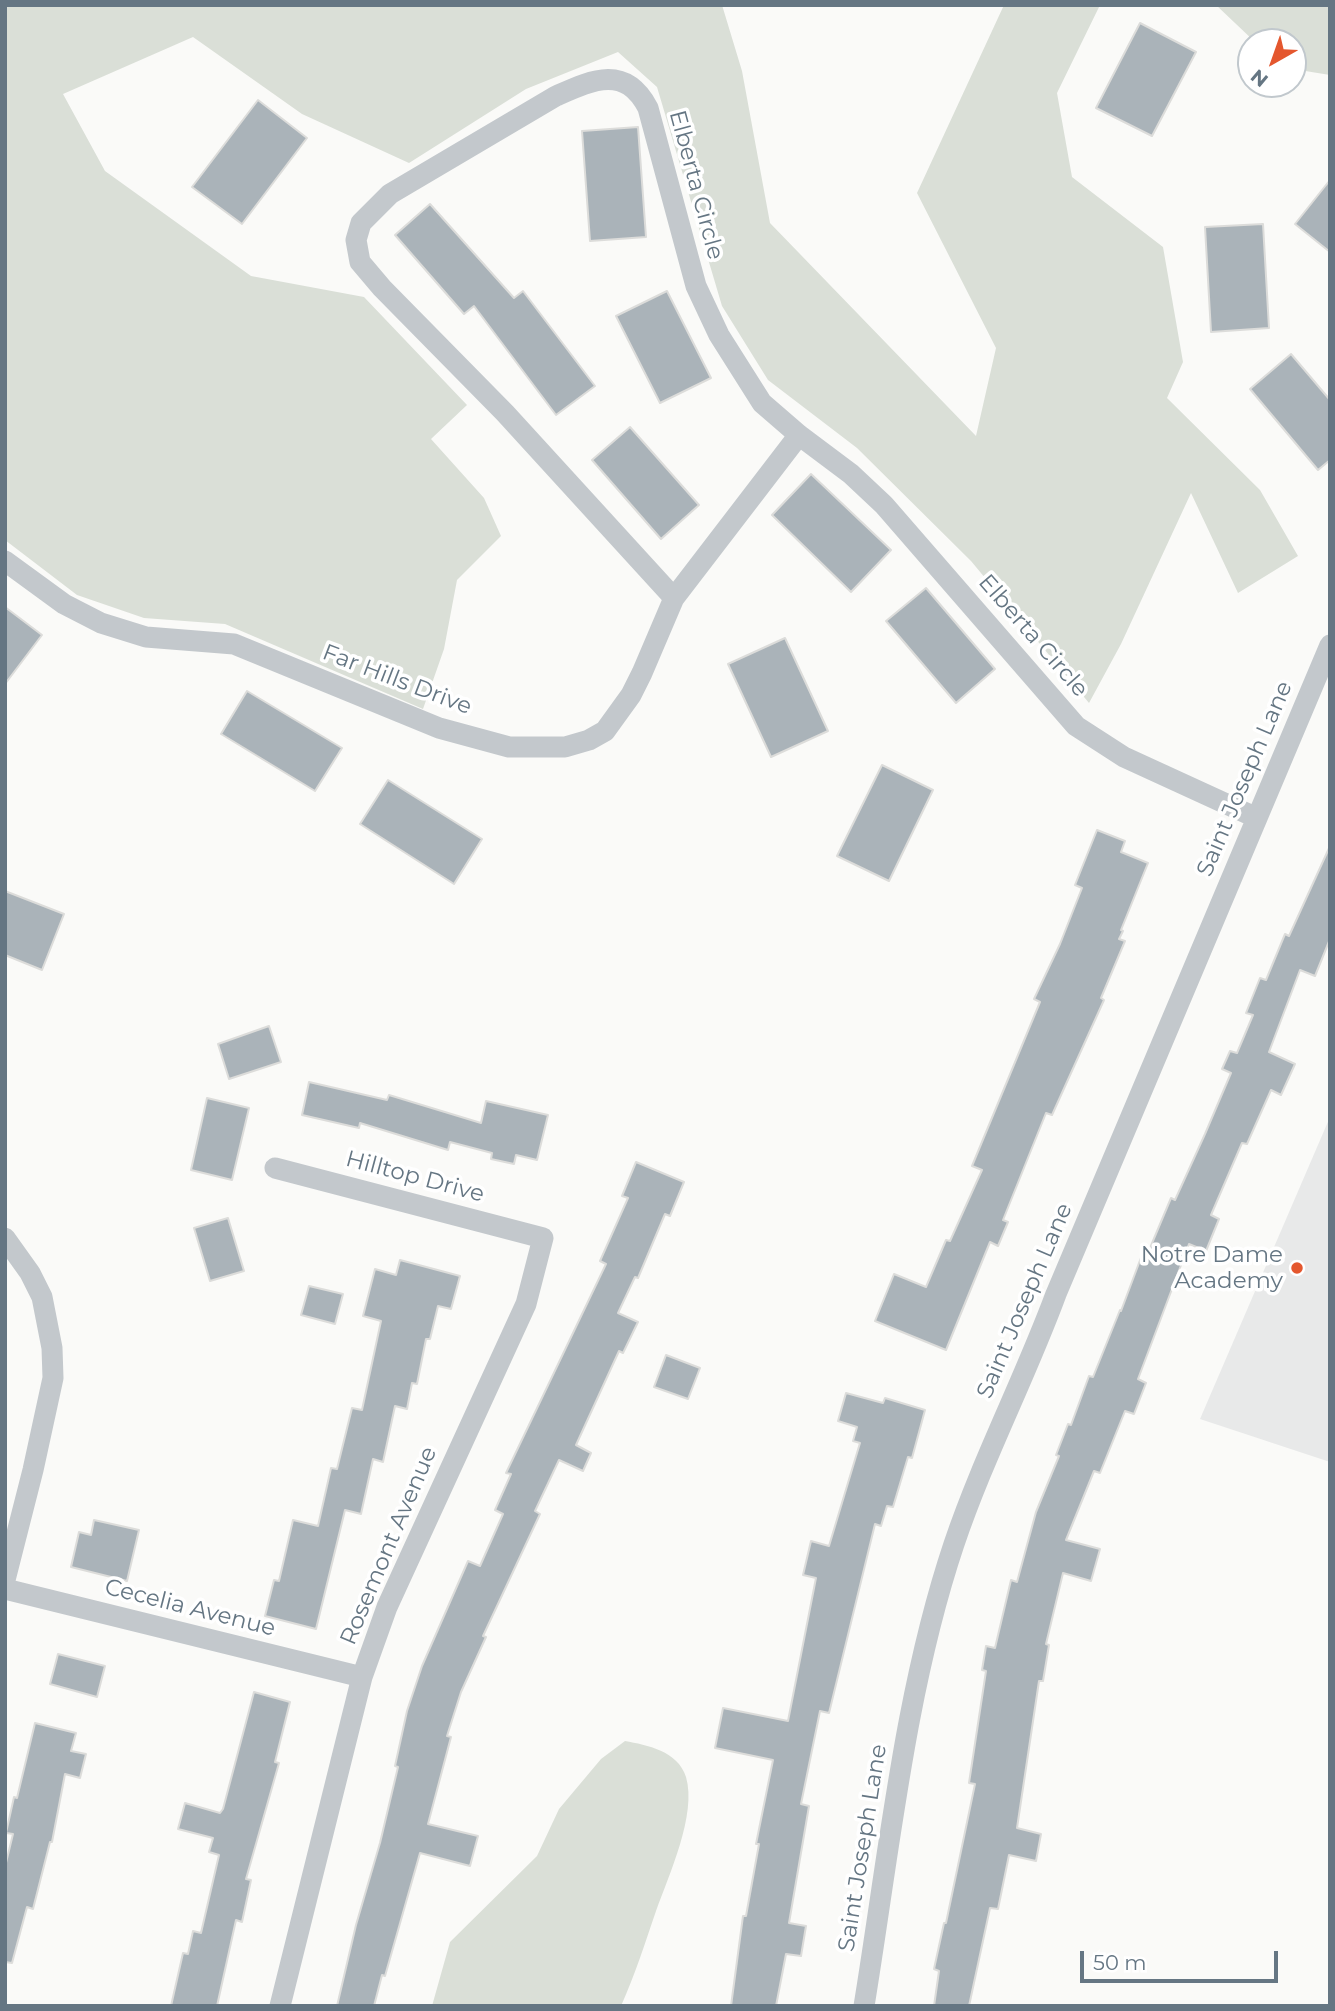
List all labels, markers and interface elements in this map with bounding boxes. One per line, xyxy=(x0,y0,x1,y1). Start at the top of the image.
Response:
north arrow xyxy=(1237,28,1307,98)
text: N xyxy=(1246,64,1273,92)
street label: Elberta Circle xyxy=(663,107,729,263)
street label: Elberta Circle xyxy=(972,569,1094,703)
street label: Far Hills Drive xyxy=(318,639,476,721)
street label: Saint Joseph Lane xyxy=(1191,677,1299,881)
street label: Hilltop Drive xyxy=(343,1145,487,1209)
street label: Saint Joseph Lane xyxy=(971,1199,1079,1403)
place label: Notre Dame Academy xyxy=(1141,1241,1283,1295)
marker: Notre Dame Academy xyxy=(1289,1260,1305,1276)
street label: Rosemont Avenue xyxy=(335,1443,443,1649)
street label: Cecelia Avenue xyxy=(102,1573,278,1643)
street label: Saint Joseph Lane xyxy=(833,1742,893,1954)
scale bar xyxy=(1083,1938,1281,1982)
text: 50 m xyxy=(1093,1950,1147,1975)

